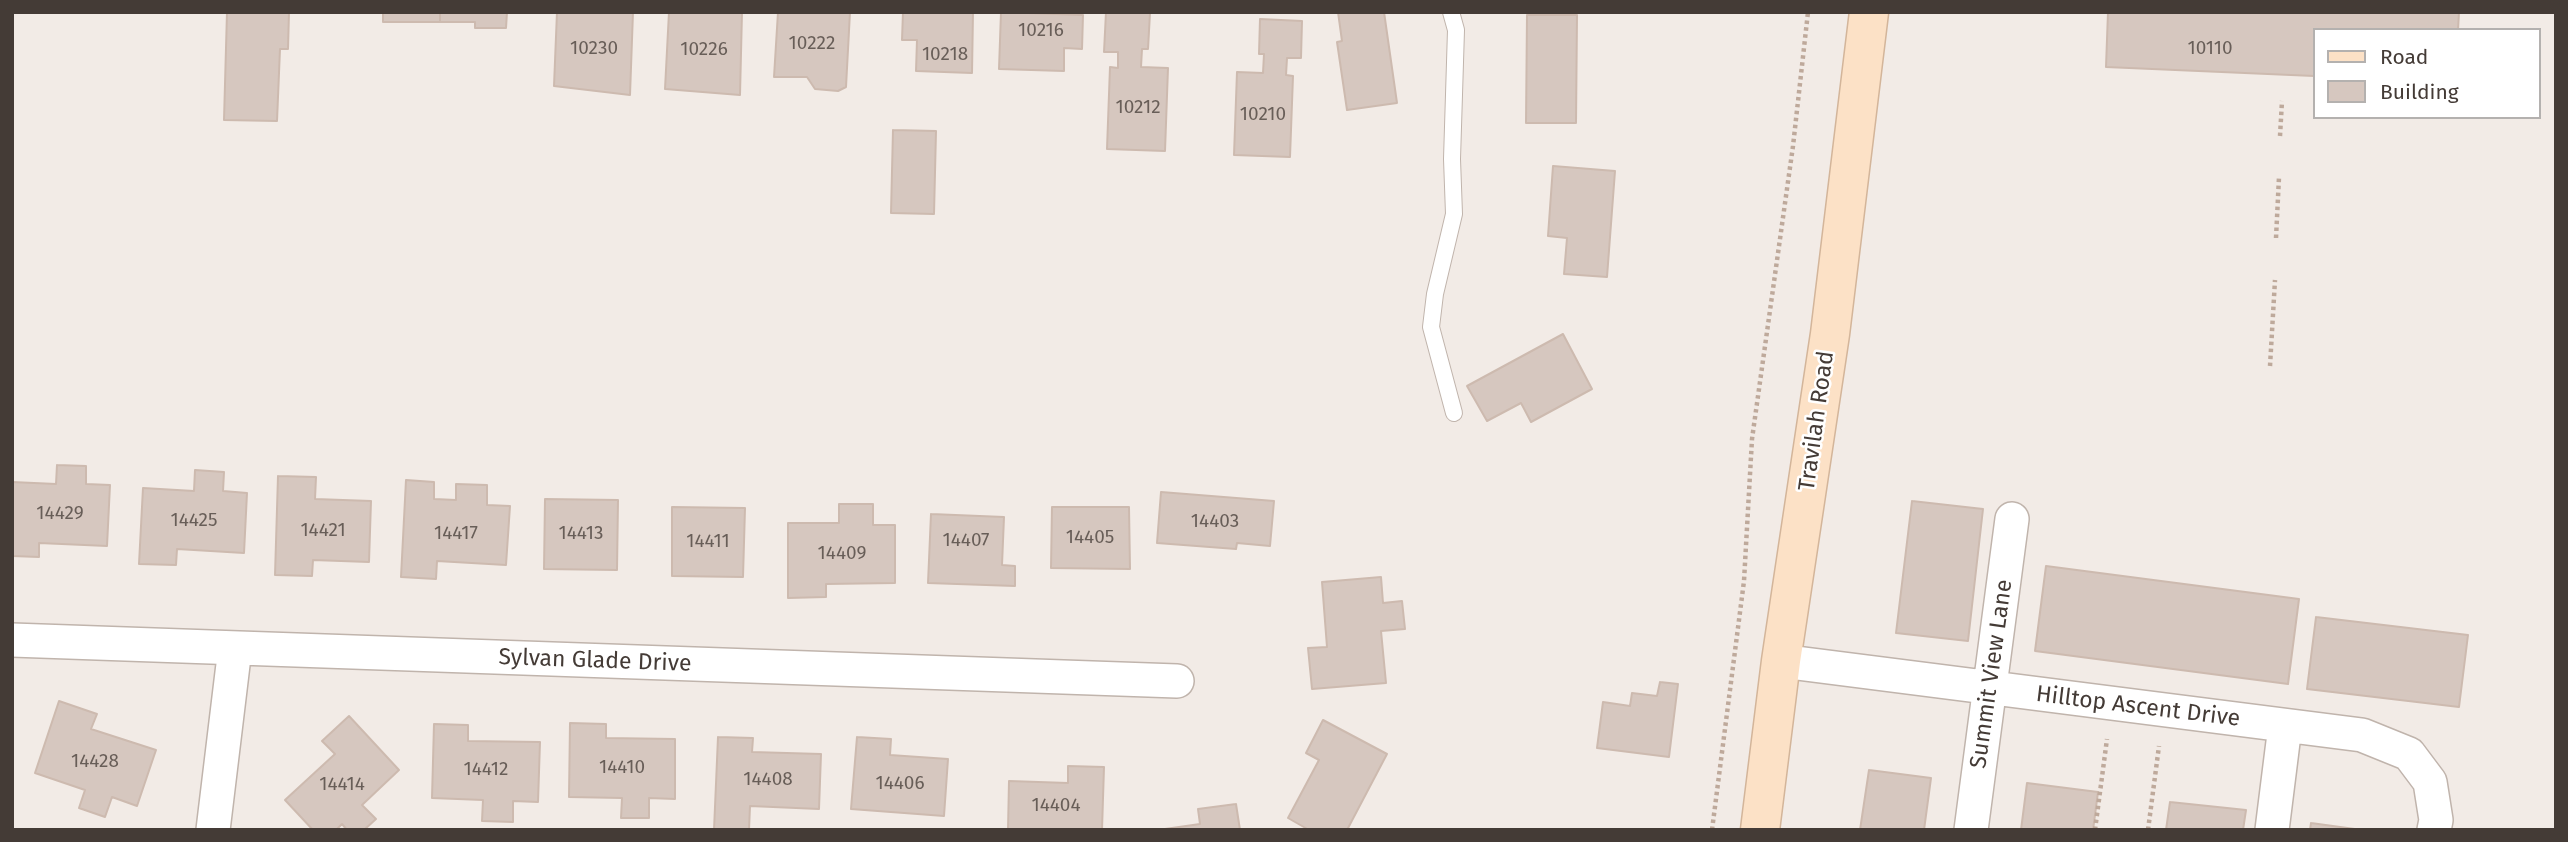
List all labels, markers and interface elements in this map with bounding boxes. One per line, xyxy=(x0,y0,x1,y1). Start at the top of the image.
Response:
house number: 10216 xyxy=(1018,20,1064,42)
legend xyxy=(2312,28,2540,119)
house number: 10222 xyxy=(789,33,835,55)
house number: 10230 xyxy=(570,38,618,60)
house number: 10110 xyxy=(2187,38,2233,60)
house number: 10226 xyxy=(680,39,728,61)
house number: 10218 xyxy=(922,44,968,66)
text: Road xyxy=(2380,44,2428,70)
text: Building xyxy=(2380,79,2459,105)
house number: 10212 xyxy=(1115,97,1161,119)
house number: 10210 xyxy=(1240,104,1286,126)
street label: Travilah Road xyxy=(1794,349,1840,493)
house number: 14429 xyxy=(36,503,84,525)
house number: 14425 xyxy=(171,510,217,532)
house number: 14403 xyxy=(1191,511,1239,533)
house number: 14421 xyxy=(300,520,346,542)
house number: 14417 xyxy=(434,523,478,545)
house number: 14413 xyxy=(558,523,604,545)
house number: 14405 xyxy=(1066,527,1114,549)
house number: 14407 xyxy=(942,530,990,552)
house number: 14411 xyxy=(686,531,730,553)
house number: 14409 xyxy=(818,543,866,565)
street label: Summit View Lane xyxy=(1965,578,2019,770)
street label: Sylvan Glade Drive xyxy=(498,644,692,678)
street label: Hilltop Ascent Drive xyxy=(2034,681,2242,733)
house number: 14428 xyxy=(71,751,119,773)
house number: 14410 xyxy=(599,757,645,779)
house number: 14412 xyxy=(464,759,508,781)
house number: 14408 xyxy=(743,769,793,791)
house number: 14406 xyxy=(875,773,925,795)
house number: 14414 xyxy=(319,774,365,796)
house number: 14404 xyxy=(1031,795,1081,817)

